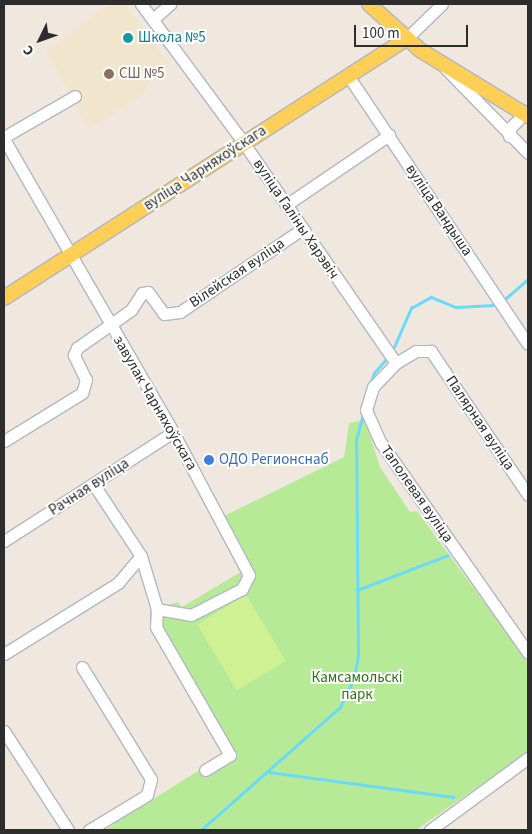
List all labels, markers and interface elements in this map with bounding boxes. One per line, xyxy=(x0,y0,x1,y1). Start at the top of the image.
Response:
north arrow xyxy=(15,15,65,65)
scale bar xyxy=(357,15,471,47)
text: 100 m xyxy=(362,23,400,44)
place label: Школа №5 xyxy=(138,29,206,47)
marker: Школа №5 xyxy=(122,32,134,44)
text: С xyxy=(19,40,39,60)
place label: СШ №5 xyxy=(119,65,165,83)
marker: СШ №5 xyxy=(103,68,115,80)
street label: вуліца Чарняхоўскага xyxy=(140,122,270,214)
street label: вуліца Галіны Харэвіч xyxy=(249,156,343,282)
street label: вуліца Вандыша xyxy=(402,161,476,259)
street label: Вілейская вуліца xyxy=(186,235,288,311)
street label: завулак Чарняхоўскага xyxy=(109,333,201,473)
street label: Палярная вуліца xyxy=(442,372,518,474)
street label: Таполевая вуліца xyxy=(377,442,457,546)
place label: ОДО Регионснаб xyxy=(219,451,329,469)
street label: Рачная вуліца xyxy=(46,454,132,520)
marker: ОДО Регионснаб xyxy=(203,454,215,466)
park label: Камсамольскі парк xyxy=(312,668,402,703)

